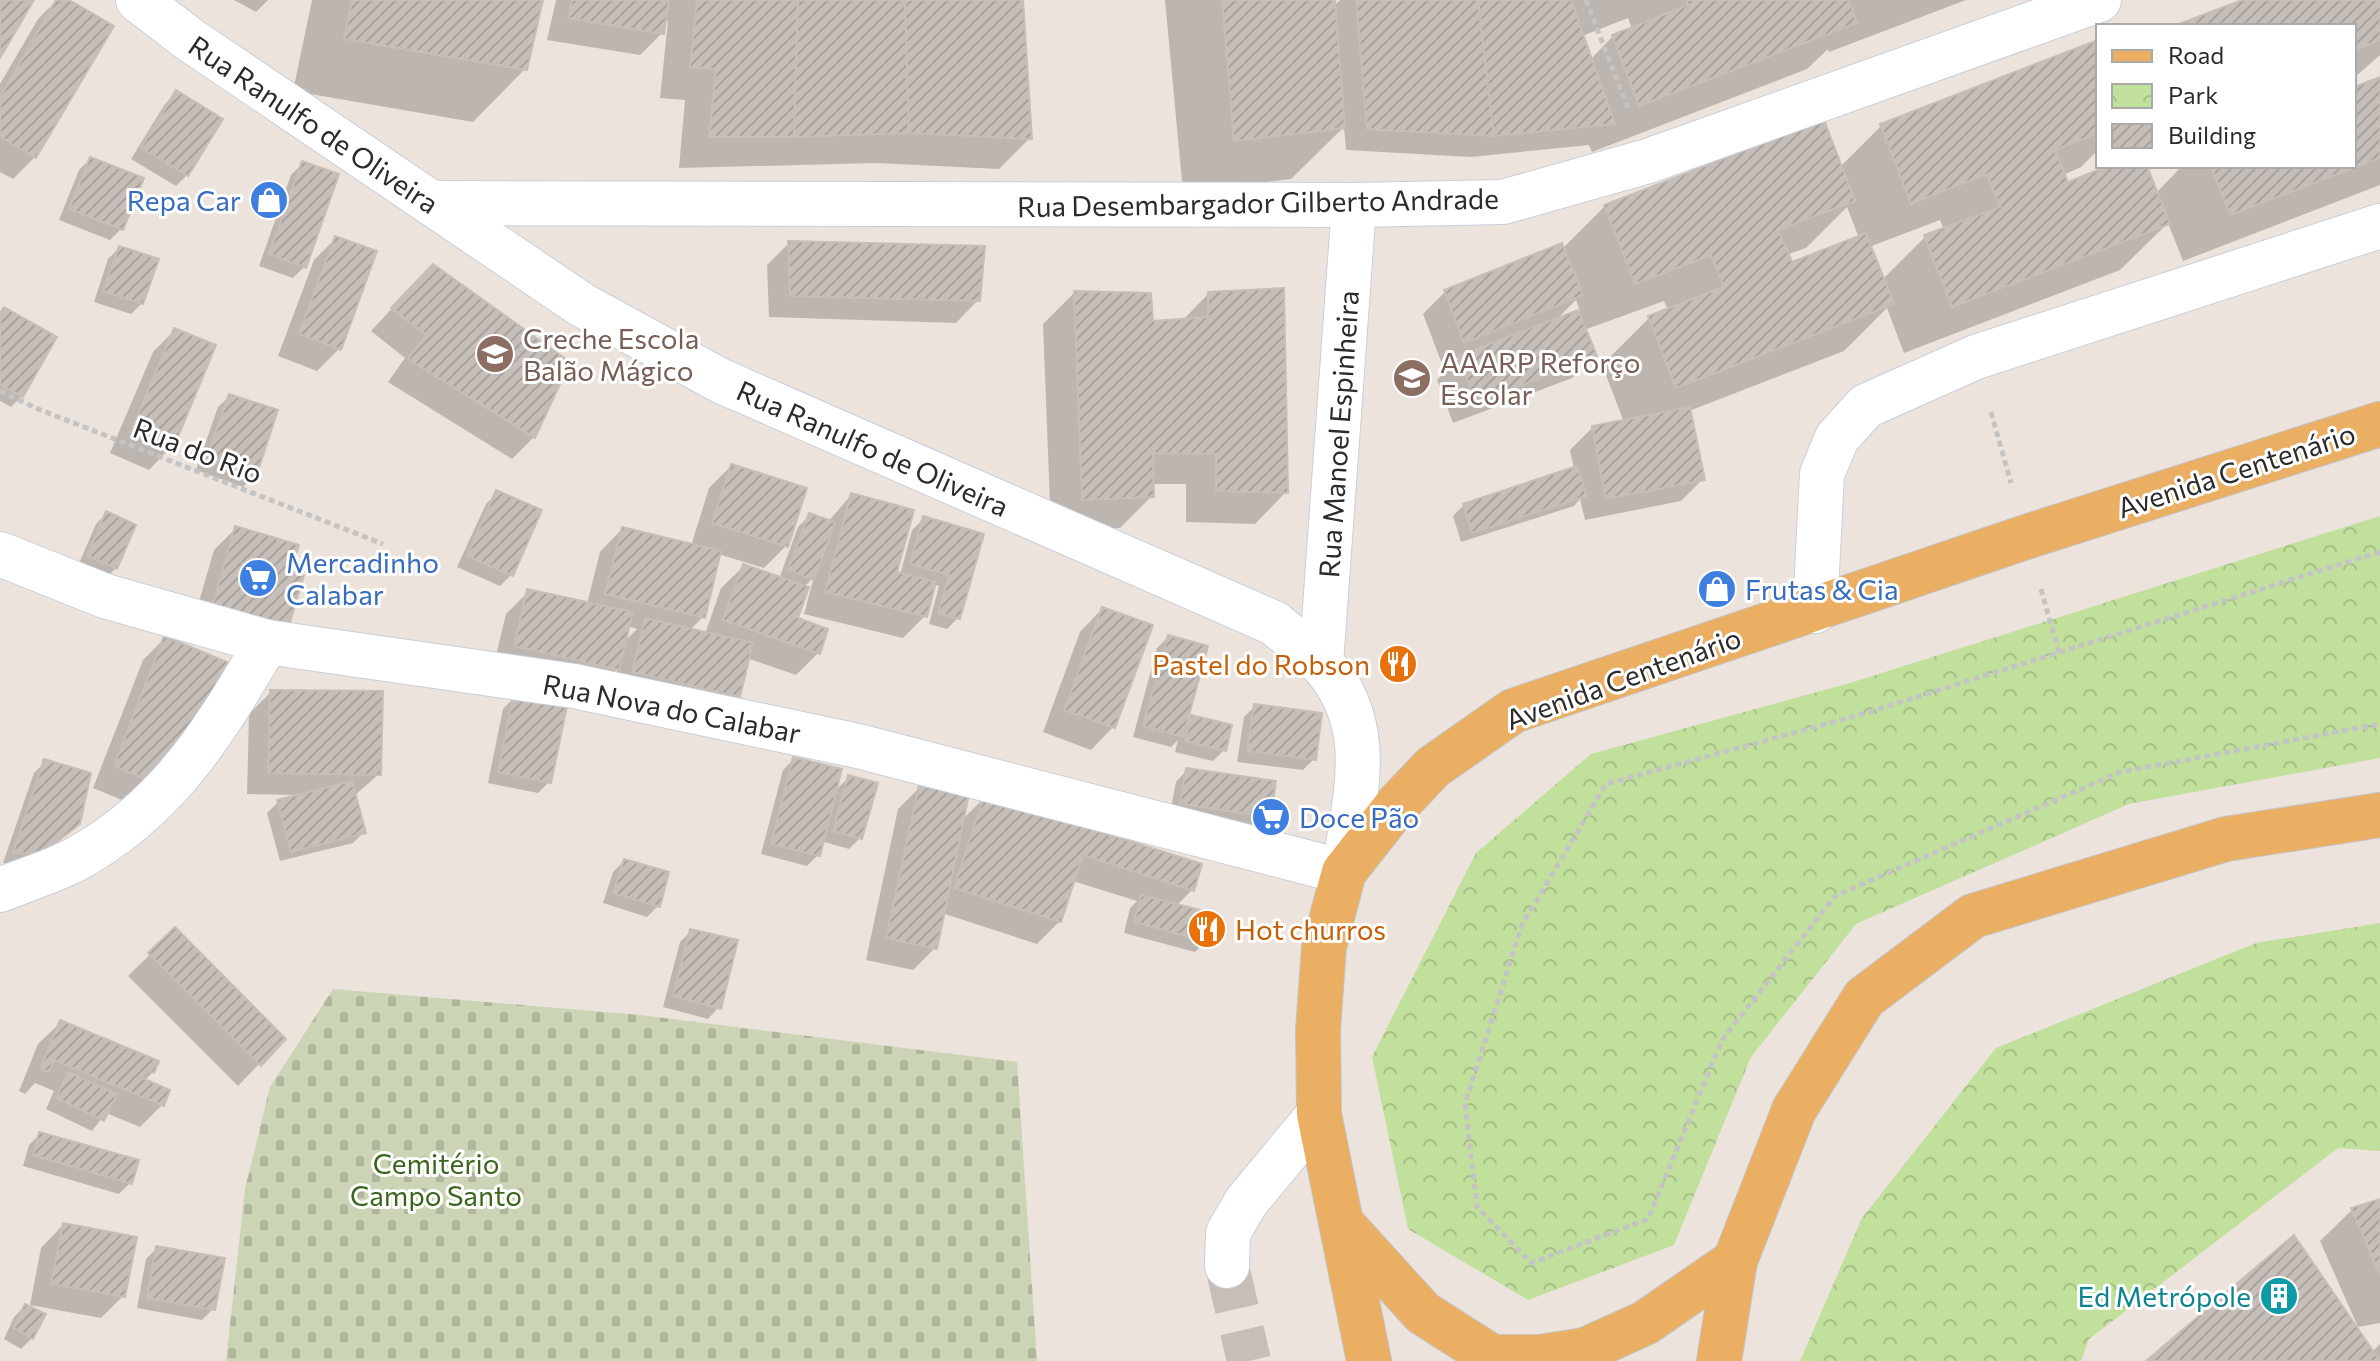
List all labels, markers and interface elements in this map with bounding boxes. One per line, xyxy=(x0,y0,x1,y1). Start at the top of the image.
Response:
legend xyxy=(2096,24,2356,168)
street label: Rua Ranulfo de Oliveira xyxy=(183,28,445,220)
text: Road xyxy=(2168,40,2224,69)
text: Park xyxy=(2168,80,2218,109)
text: Building xyxy=(2168,120,2256,149)
shop icon: Repa Car xyxy=(248,179,290,221)
street label: Rua Desembargador Gilberto Andrade xyxy=(1017,181,1499,223)
place label: Repa Car xyxy=(127,183,241,217)
street label: Rua Manoel Espinheira xyxy=(1311,289,1365,579)
place label: Creche Escola Balão Mágico xyxy=(523,321,699,387)
school or university icon: Creche Escola Balão Mágico xyxy=(474,333,516,375)
place label: AAARP Reforço Escolar xyxy=(1440,345,1640,411)
school or university icon: AAARP Reforço Escolar xyxy=(1391,357,1433,399)
street label: Rua Ranulfo de Oliveira xyxy=(732,373,1014,523)
street label: Rua do Rio xyxy=(129,410,267,490)
street label: Avenida Centenário xyxy=(2113,416,2359,524)
place label: Mercadinho Calabar xyxy=(286,545,439,611)
supermarket icon: Mercadinho Calabar xyxy=(237,557,279,599)
shop icon: Frutas & Cia xyxy=(1696,568,1738,610)
place label: Frutas & Cia xyxy=(1745,572,1899,606)
street label: Avenida Centenário xyxy=(1501,620,1745,736)
restaurant icon: Pastel do Robson xyxy=(1377,643,1419,685)
place label: Pastel do Robson xyxy=(1152,647,1370,681)
street label: Rua Nova do Calabar xyxy=(540,666,804,750)
supermarket icon: Doce Pão xyxy=(1250,796,1292,838)
place label: Doce Pão xyxy=(1299,800,1419,834)
restaurant icon: Hot churros xyxy=(1186,908,1228,950)
place label: Hot churros xyxy=(1235,912,1386,946)
park label: Cemitério Campo Santo xyxy=(350,1146,522,1212)
building icon: Ed Metrópole xyxy=(2258,1275,2300,1317)
place label: Ed Metrópole xyxy=(2077,1279,2251,1313)

